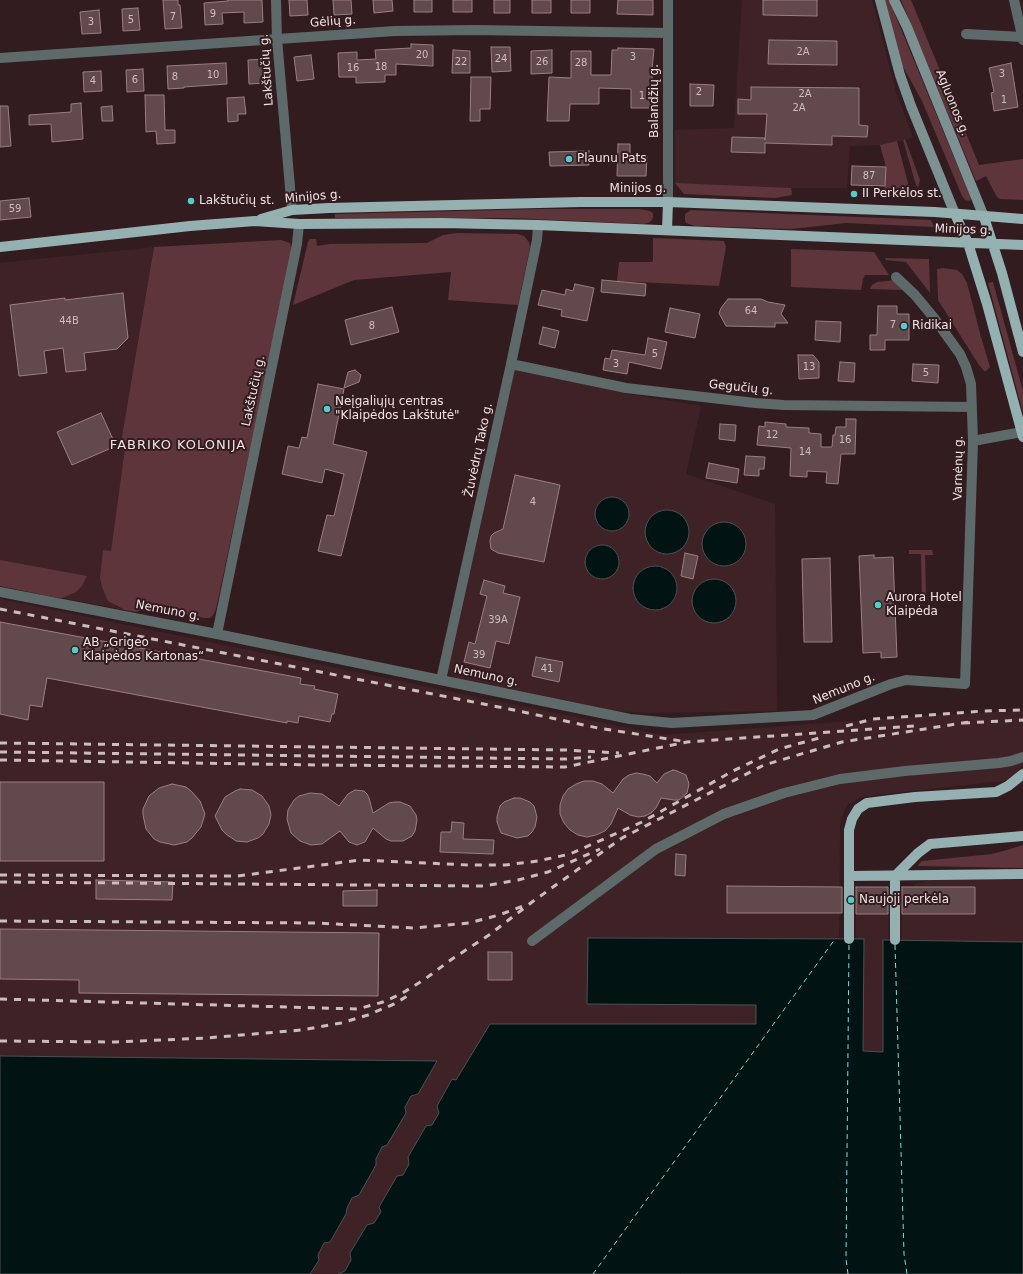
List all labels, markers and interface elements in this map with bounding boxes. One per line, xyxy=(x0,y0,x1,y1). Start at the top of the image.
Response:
house number: 9 xyxy=(210,8,216,20)
house number: 7 xyxy=(170,11,176,23)
street label: Gėlių g. xyxy=(309,13,357,31)
house number: 5 xyxy=(128,14,134,26)
house number: 3 xyxy=(88,16,94,28)
street label: Lakštučių g. xyxy=(257,33,277,107)
house number: 2A xyxy=(796,46,810,58)
house number: 20 xyxy=(416,49,428,61)
house number: 3 xyxy=(630,51,636,63)
house number: 24 xyxy=(495,53,507,65)
house number: 22 xyxy=(455,56,467,68)
house number: 26 xyxy=(536,56,548,68)
house number: 28 xyxy=(575,57,587,69)
house number: 18 xyxy=(375,61,387,73)
house number: 16 xyxy=(347,62,359,74)
street label: Balandžių g. xyxy=(648,64,662,138)
street label: Agluonos g. xyxy=(932,68,972,138)
house number: 3 xyxy=(999,68,1005,80)
house number: 10 xyxy=(207,69,219,81)
house number: 8 xyxy=(172,71,178,83)
house number: 6 xyxy=(132,74,138,86)
house number: 4 xyxy=(90,75,96,87)
house number: 2 xyxy=(696,86,702,98)
house number: 2A xyxy=(798,88,812,100)
house number: 1 xyxy=(639,90,645,102)
house number: 1 xyxy=(1001,94,1007,106)
house number: 2A xyxy=(792,102,806,114)
place label: Plaunu Pats xyxy=(577,152,647,166)
marker: Plaunu Pats xyxy=(564,154,574,164)
house number: 87 xyxy=(863,170,875,182)
street label: Minijos g. xyxy=(610,182,666,196)
street label: Minijos g. xyxy=(284,187,342,207)
place label: II Perkėlos st. xyxy=(862,187,942,201)
marker: II Perkėlos st. xyxy=(849,189,859,199)
place label: Lakštučių st. xyxy=(199,194,275,208)
marker: Lakštučių st. xyxy=(186,196,196,206)
house number: 59 xyxy=(9,203,21,215)
street label: Minijos g. xyxy=(934,222,992,238)
house number: 64 xyxy=(745,305,757,317)
house number: 44B xyxy=(59,315,79,327)
house number: 7 xyxy=(890,319,896,331)
place label: Ridikai xyxy=(912,319,952,333)
house number: 8 xyxy=(369,320,375,332)
marker: Ridikai xyxy=(899,321,909,331)
house number: 5 xyxy=(652,348,658,360)
street label: Lakštučių g. xyxy=(239,354,269,428)
house number: 3 xyxy=(613,358,619,370)
house number: 13 xyxy=(803,361,815,373)
house number: 5 xyxy=(923,367,929,379)
street label: Gegučių g. xyxy=(708,377,774,399)
place label: Neįgaliųjų centras "Klaipėdos Lakštutė" xyxy=(335,395,460,423)
street label: Žuvėdrų Tako g. xyxy=(462,402,496,498)
marker: Neįgaliųjų centras "Klaipėdos Lakštutė" xyxy=(322,404,332,414)
house number: 12 xyxy=(766,429,778,441)
house number: 16 xyxy=(839,434,851,446)
street label: Varnėnų g. xyxy=(951,435,967,501)
district label: FABRIKO KOLONIJA xyxy=(110,438,246,454)
house number: 14 xyxy=(799,446,811,458)
house number: 4 xyxy=(530,496,536,508)
place label: Aurora Hotel Klaipėda xyxy=(886,591,962,619)
street label: Nemuno g. xyxy=(134,598,202,624)
marker: Aurora Hotel Klaipėda xyxy=(873,600,883,610)
house number: 39A xyxy=(488,614,508,626)
place label: AB „Grigeo Klaipėdos Kartonas“ xyxy=(83,636,204,664)
marker: AB „Grigeo Klaipėdos Kartonas“ xyxy=(70,645,80,655)
house number: 39 xyxy=(473,649,485,661)
street label: Nemuno g. xyxy=(452,662,520,690)
house number: 41 xyxy=(541,663,553,675)
street label: Nemuno g. xyxy=(811,670,877,708)
place label: Naujoji perkėla xyxy=(859,893,949,907)
marker: Naujoji perkėla xyxy=(846,895,856,905)

